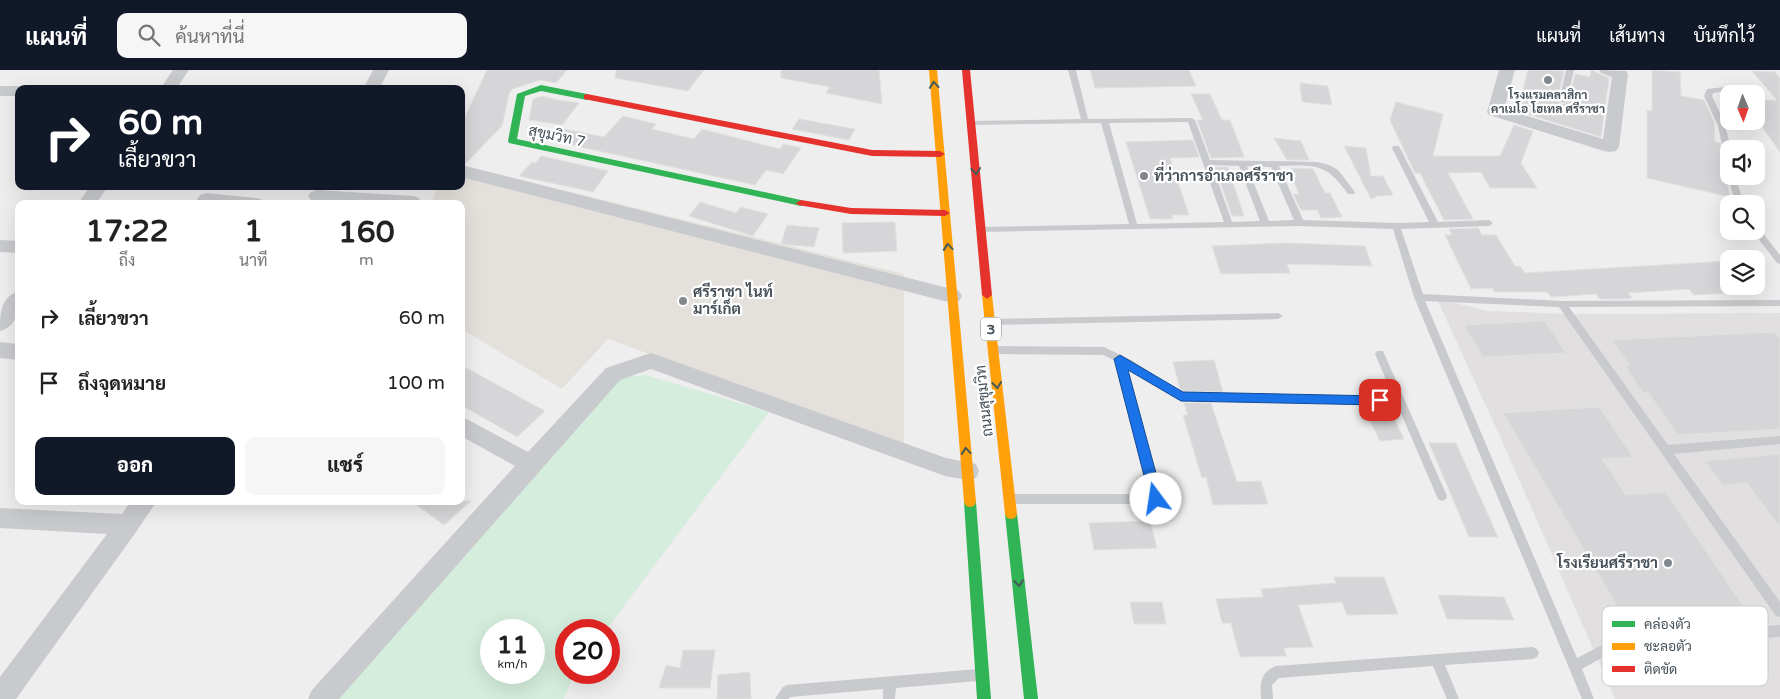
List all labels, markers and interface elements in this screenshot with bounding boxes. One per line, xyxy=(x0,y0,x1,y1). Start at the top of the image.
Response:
search box xyxy=(117,13,467,58)
icon: search xyxy=(135,21,163,49)
text: แผนที่ xyxy=(25,23,87,52)
text: แผนที่ xyxy=(1536,25,1581,47)
text: เส้นทาง xyxy=(1609,25,1665,47)
text: บันทึกไว้ xyxy=(1693,25,1755,47)
text: ค้นหาที่นี่ xyxy=(175,26,245,48)
marker: โรงแรมคลาสิกา คาเมโอ โฮเทล ศรีราชา xyxy=(1542,74,1554,86)
one-way arrow xyxy=(929,81,940,89)
north arrow xyxy=(1720,85,1765,130)
map controls xyxy=(1720,85,1765,295)
place label: โรงแรมคลาสิกา คาเมโอ โฮเทล ศรีราชา xyxy=(1491,87,1605,116)
text: 60 m xyxy=(118,102,203,144)
icon: right xyxy=(35,105,100,170)
street label: สุขุมวิท 7 xyxy=(526,121,587,153)
button: sound xyxy=(1720,140,1765,185)
text: เลี้ยวขวา xyxy=(118,147,196,173)
place label: ที่ว่าการอำเภอศรีราชา xyxy=(1154,161,1293,185)
one-way arrow xyxy=(970,167,981,175)
marker: ที่ว่าการอำเภอศรีราชา xyxy=(1138,170,1150,182)
button: search xyxy=(1720,195,1765,240)
text: 17:22 xyxy=(85,213,169,250)
text: 1 xyxy=(244,213,263,250)
text: 160 xyxy=(338,214,395,251)
one-way arrow xyxy=(943,243,954,251)
text: m xyxy=(359,250,374,270)
button: layers xyxy=(1720,250,1765,295)
text: ถึง xyxy=(119,251,135,271)
text: นาที xyxy=(239,251,268,271)
place label: ศรีราชา ไนท์ มาร์เก็ต xyxy=(693,282,774,318)
marker: ศรีราชา ไนท์ มาร์เก็ต xyxy=(677,295,689,307)
icon: right xyxy=(35,304,63,332)
text: 60 m xyxy=(399,307,445,329)
text: เลี้ยวขวา xyxy=(78,308,149,330)
road number: 3 xyxy=(981,318,1001,340)
street label: ถนนสุขุมวิท xyxy=(971,364,999,438)
icon: arrive xyxy=(35,369,63,397)
text: 100 m xyxy=(387,372,445,394)
text: ถึงจุดหมาย xyxy=(78,373,166,395)
pin xyxy=(1359,379,1401,421)
one-way arrow xyxy=(991,381,1002,389)
icon: arrive xyxy=(1366,386,1394,414)
button: ออก xyxy=(35,437,235,495)
button: แชร์ xyxy=(245,437,445,495)
one-way arrow xyxy=(961,447,972,455)
position arrow xyxy=(1129,472,1181,524)
place label: โรงเรียนศรีราชา xyxy=(1556,552,1658,572)
marker: โรงเรียนศรีราชา xyxy=(1662,557,1674,569)
one-way arrow xyxy=(1013,579,1024,587)
legend xyxy=(1602,606,1768,686)
text: คล่องตัว xyxy=(1644,616,1691,633)
speed limit sign: 20 xyxy=(555,619,620,684)
text: 11 xyxy=(497,630,528,660)
text: ชะลอตัว xyxy=(1644,638,1692,655)
text: km/h xyxy=(497,657,528,671)
text: ติดขัด xyxy=(1644,661,1677,678)

